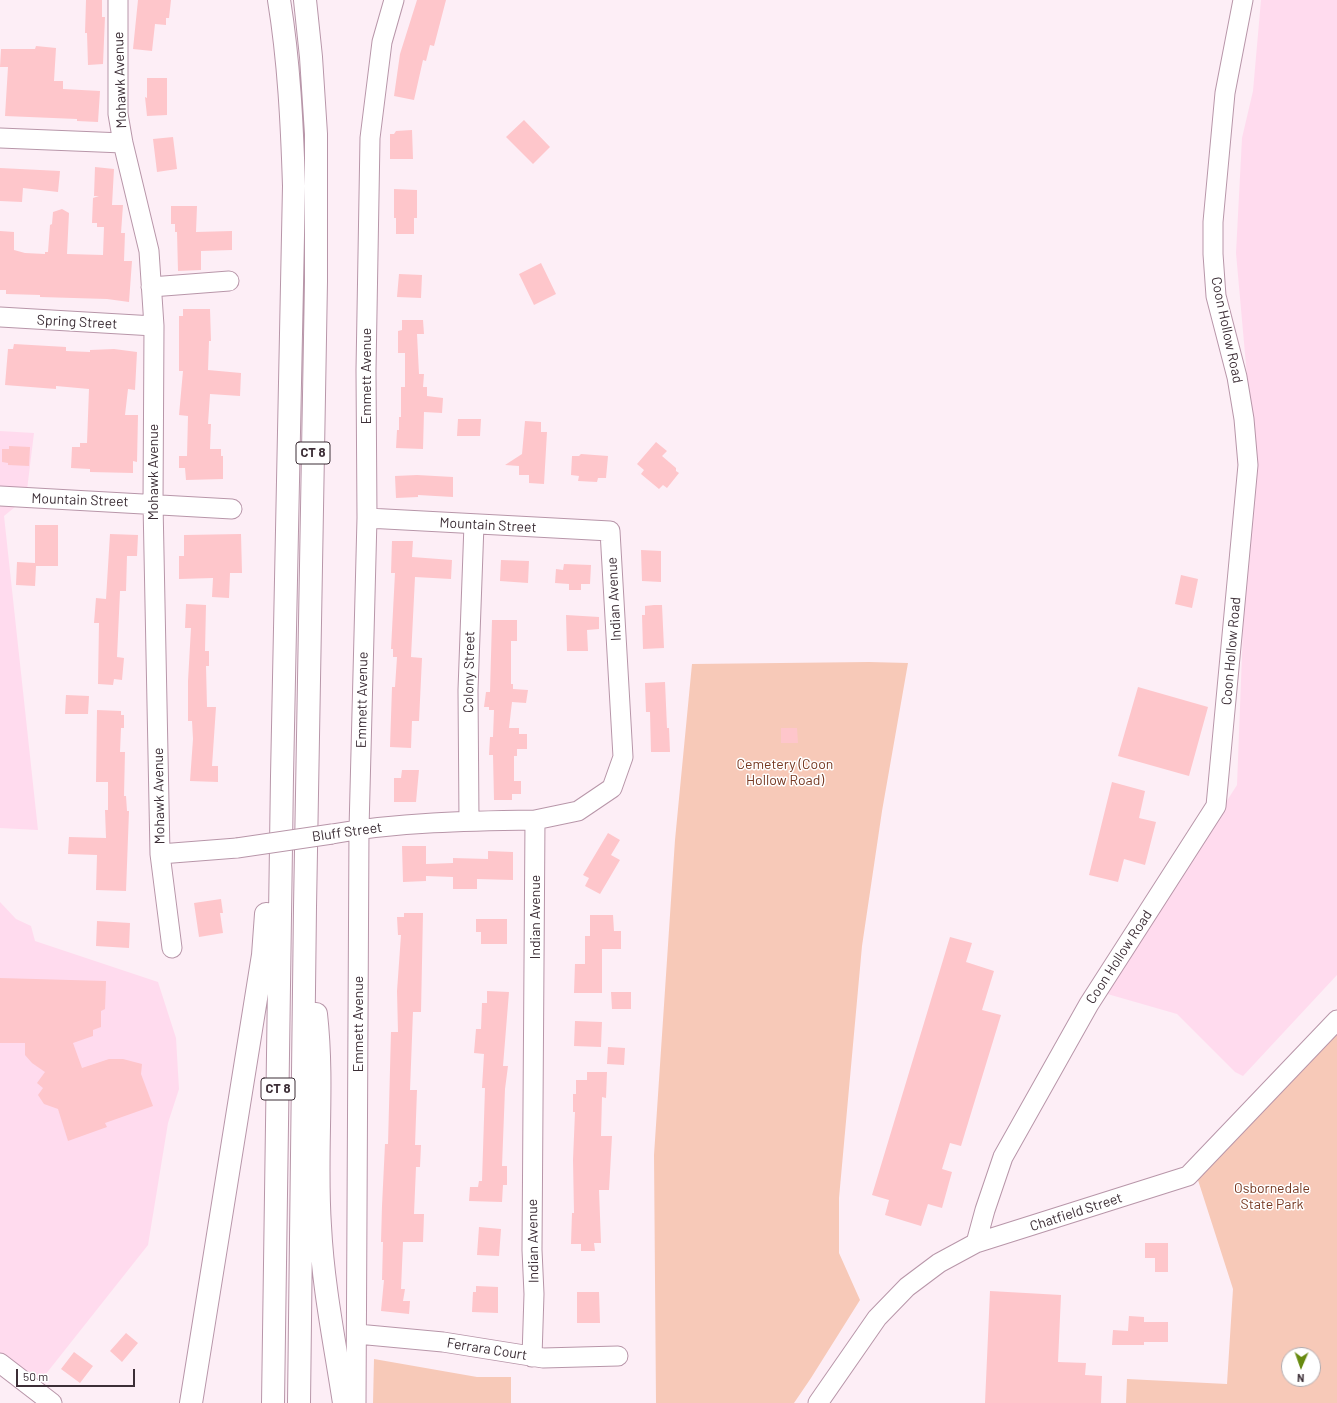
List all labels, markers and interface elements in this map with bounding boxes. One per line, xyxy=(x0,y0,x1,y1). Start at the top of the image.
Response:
street label: Mohawk Avenue xyxy=(110,31,130,129)
street label: Coon Hollow Road xyxy=(1208,275,1246,385)
street label: Spring Street xyxy=(36,312,118,332)
street label: Emmett Avenue xyxy=(358,328,374,424)
street label: Mohawk Avenue xyxy=(145,424,161,520)
road number: CT 8 xyxy=(296,442,330,464)
street label: Mountain Street xyxy=(31,490,129,510)
street label: Mountain Street xyxy=(439,514,537,536)
street label: Indian Avenue xyxy=(603,556,625,642)
street label: Coon Hollow Road xyxy=(1218,596,1244,706)
street label: Colony Street xyxy=(460,631,478,713)
street label: Emmett Avenue xyxy=(353,652,371,748)
street label: Mohawk Avenue xyxy=(150,748,168,844)
park label: Cemetery (Coon Hollow Road) xyxy=(737,756,833,788)
street label: Bluff Street xyxy=(311,819,383,845)
street label: Indian Avenue xyxy=(527,875,543,959)
street label: Coon Hollow Road xyxy=(1082,907,1156,1007)
street label: Emmett Avenue xyxy=(350,976,366,1072)
road number: CT 8 xyxy=(261,1078,295,1100)
park label: Osbornedale State Park xyxy=(1234,1180,1310,1212)
street label: Chatfield Street xyxy=(1028,1189,1124,1235)
street label: Indian Avenue xyxy=(524,1199,542,1283)
street label: Ferrara Court xyxy=(446,1334,528,1364)
north arrow xyxy=(1281,1347,1321,1387)
scale bar xyxy=(18,1361,137,1387)
text: 50 m xyxy=(23,1369,48,1383)
text: N xyxy=(1297,1372,1304,1385)

